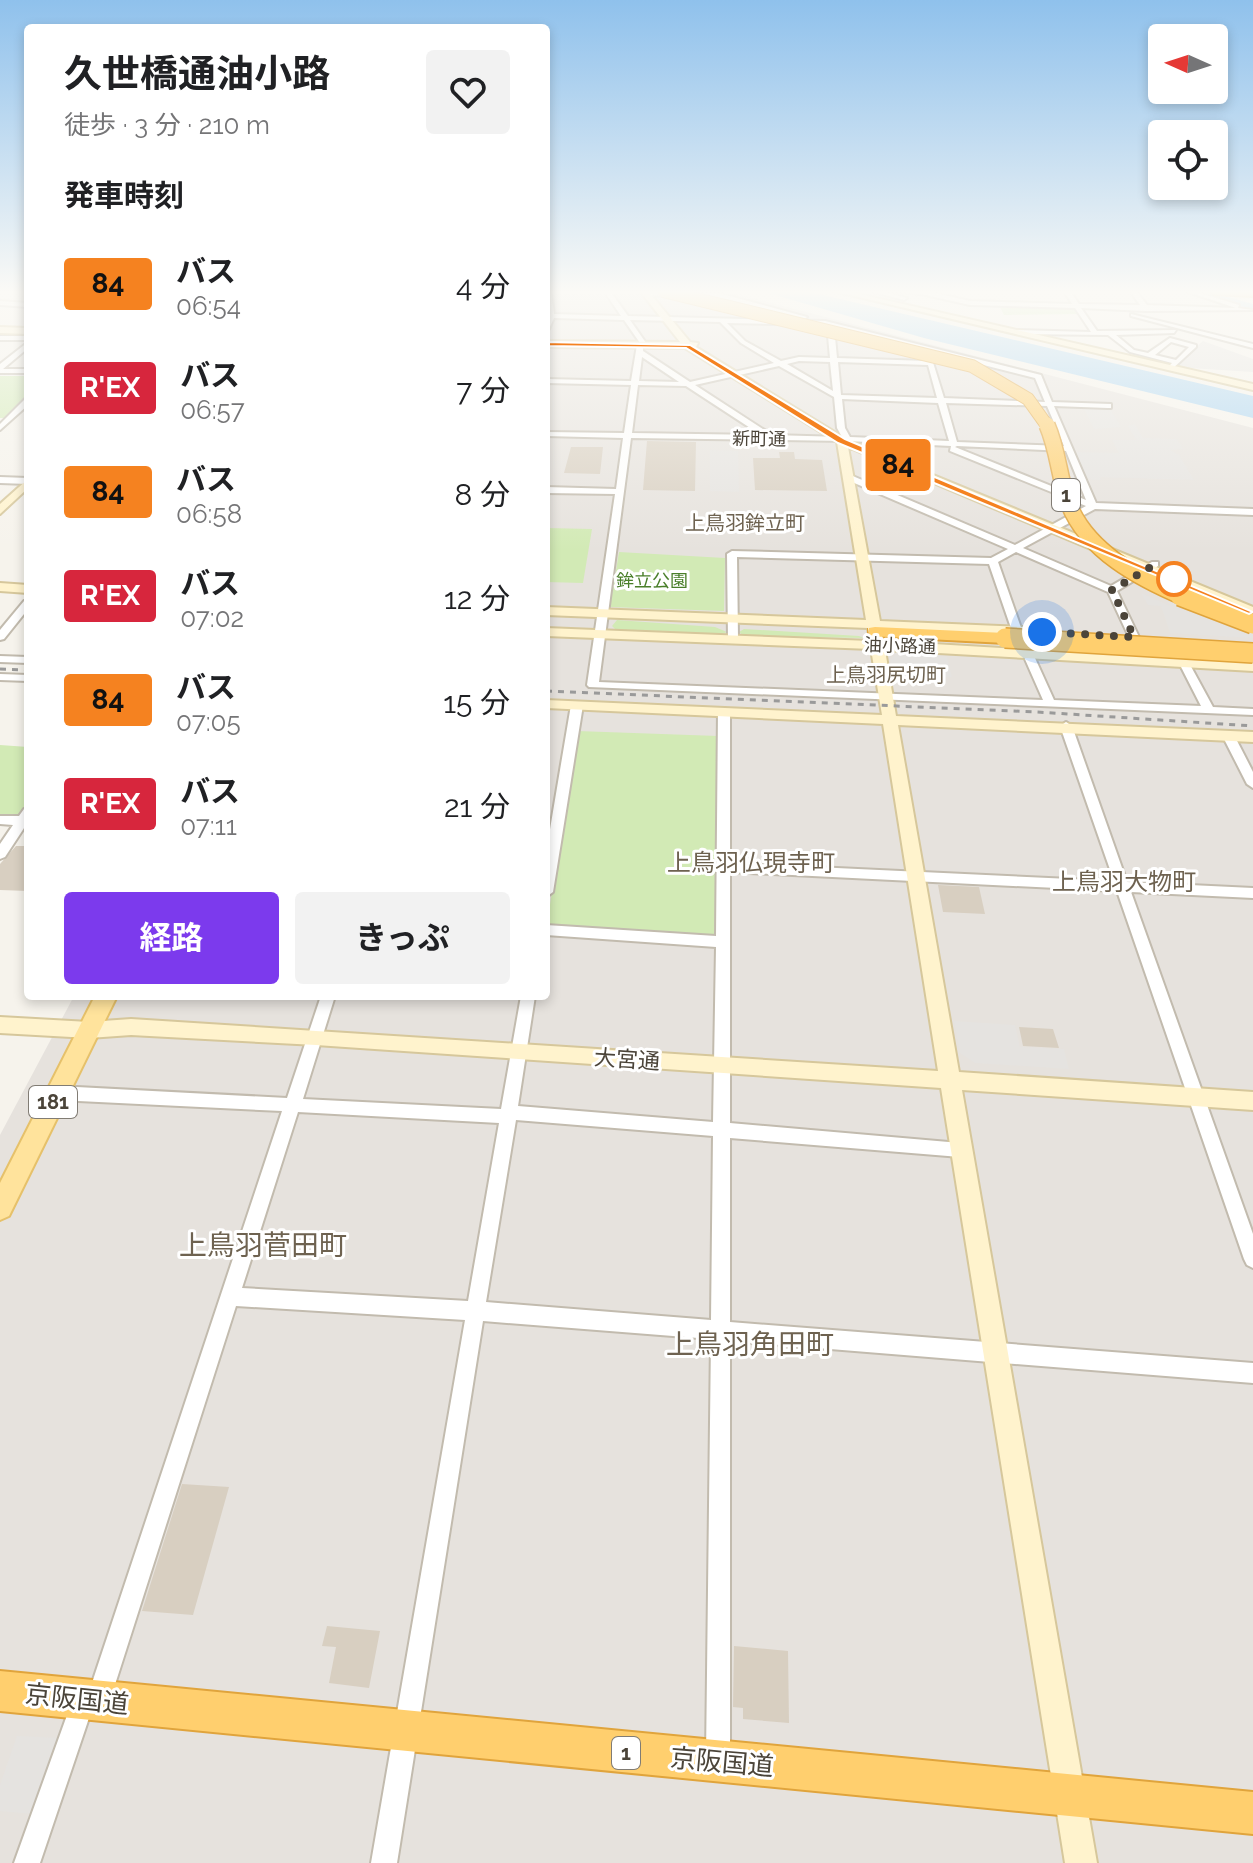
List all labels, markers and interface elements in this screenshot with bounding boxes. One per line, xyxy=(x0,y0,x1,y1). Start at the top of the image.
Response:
north arrow xyxy=(1148,24,1228,104)
map controls xyxy=(1148,24,1228,200)
button: heart xyxy=(426,50,510,134)
text: 久世橋通油小路 xyxy=(64,51,330,96)
text: 徒歩 · 3 分 · 210 m xyxy=(64,110,270,140)
button: locate xyxy=(1148,120,1228,200)
text: 発車時刻 xyxy=(64,178,184,213)
text: バス xyxy=(176,254,236,289)
text: 84 xyxy=(92,267,124,300)
text: 4 分 xyxy=(456,269,510,304)
text: 06:54 xyxy=(176,291,241,321)
text: バス xyxy=(180,358,240,393)
text: R'EX xyxy=(80,371,140,404)
text: 7 分 xyxy=(456,373,510,408)
text: 06:57 xyxy=(180,395,245,425)
street label: 新町通 xyxy=(732,428,786,449)
line badge: 84 xyxy=(862,439,934,491)
text: 84 xyxy=(882,448,914,481)
text: バス xyxy=(176,462,236,497)
text: 84 xyxy=(92,475,124,508)
text: 8 分 xyxy=(455,477,510,512)
road number: 1 xyxy=(1052,479,1080,511)
text: 06:58 xyxy=(176,499,242,529)
district label: 上鳥羽鉾立町 xyxy=(685,511,805,535)
unlabelled marker xyxy=(1157,562,1191,596)
text: バス xyxy=(180,566,240,601)
park label: 鉾立公園 xyxy=(616,570,688,591)
text: R'EX xyxy=(80,579,140,612)
text: 12 分 xyxy=(444,581,510,616)
text: 07:02 xyxy=(180,603,244,633)
your location xyxy=(1022,612,1062,652)
street label: 油小路通 xyxy=(864,634,936,657)
district label: 上鳥羽尻切町 xyxy=(826,663,946,687)
text: バス xyxy=(176,670,236,705)
text: 84 xyxy=(92,683,124,716)
text: 15 分 xyxy=(443,685,510,720)
text: 07:05 xyxy=(176,707,241,737)
text: バス xyxy=(180,774,240,809)
text: R'EX xyxy=(80,787,140,820)
text: 21 分 xyxy=(444,789,510,824)
text: 07:11 xyxy=(180,811,237,841)
district label: 上鳥羽仏現寺町 xyxy=(667,848,835,877)
district label: 上鳥羽大物町 xyxy=(1052,867,1196,896)
button: 経路 xyxy=(64,892,279,984)
button: きっぷ xyxy=(295,892,510,984)
street label: 大宮通 xyxy=(593,1044,661,1074)
road number: 181 xyxy=(29,1086,77,1118)
district label: 上鳥羽菅田町 xyxy=(179,1229,347,1262)
district label: 上鳥羽角田町 xyxy=(666,1328,834,1361)
street label: 京阪国道 xyxy=(24,1679,130,1719)
road number: 1 xyxy=(612,1737,640,1769)
street label: 京阪国道 xyxy=(669,1743,775,1781)

